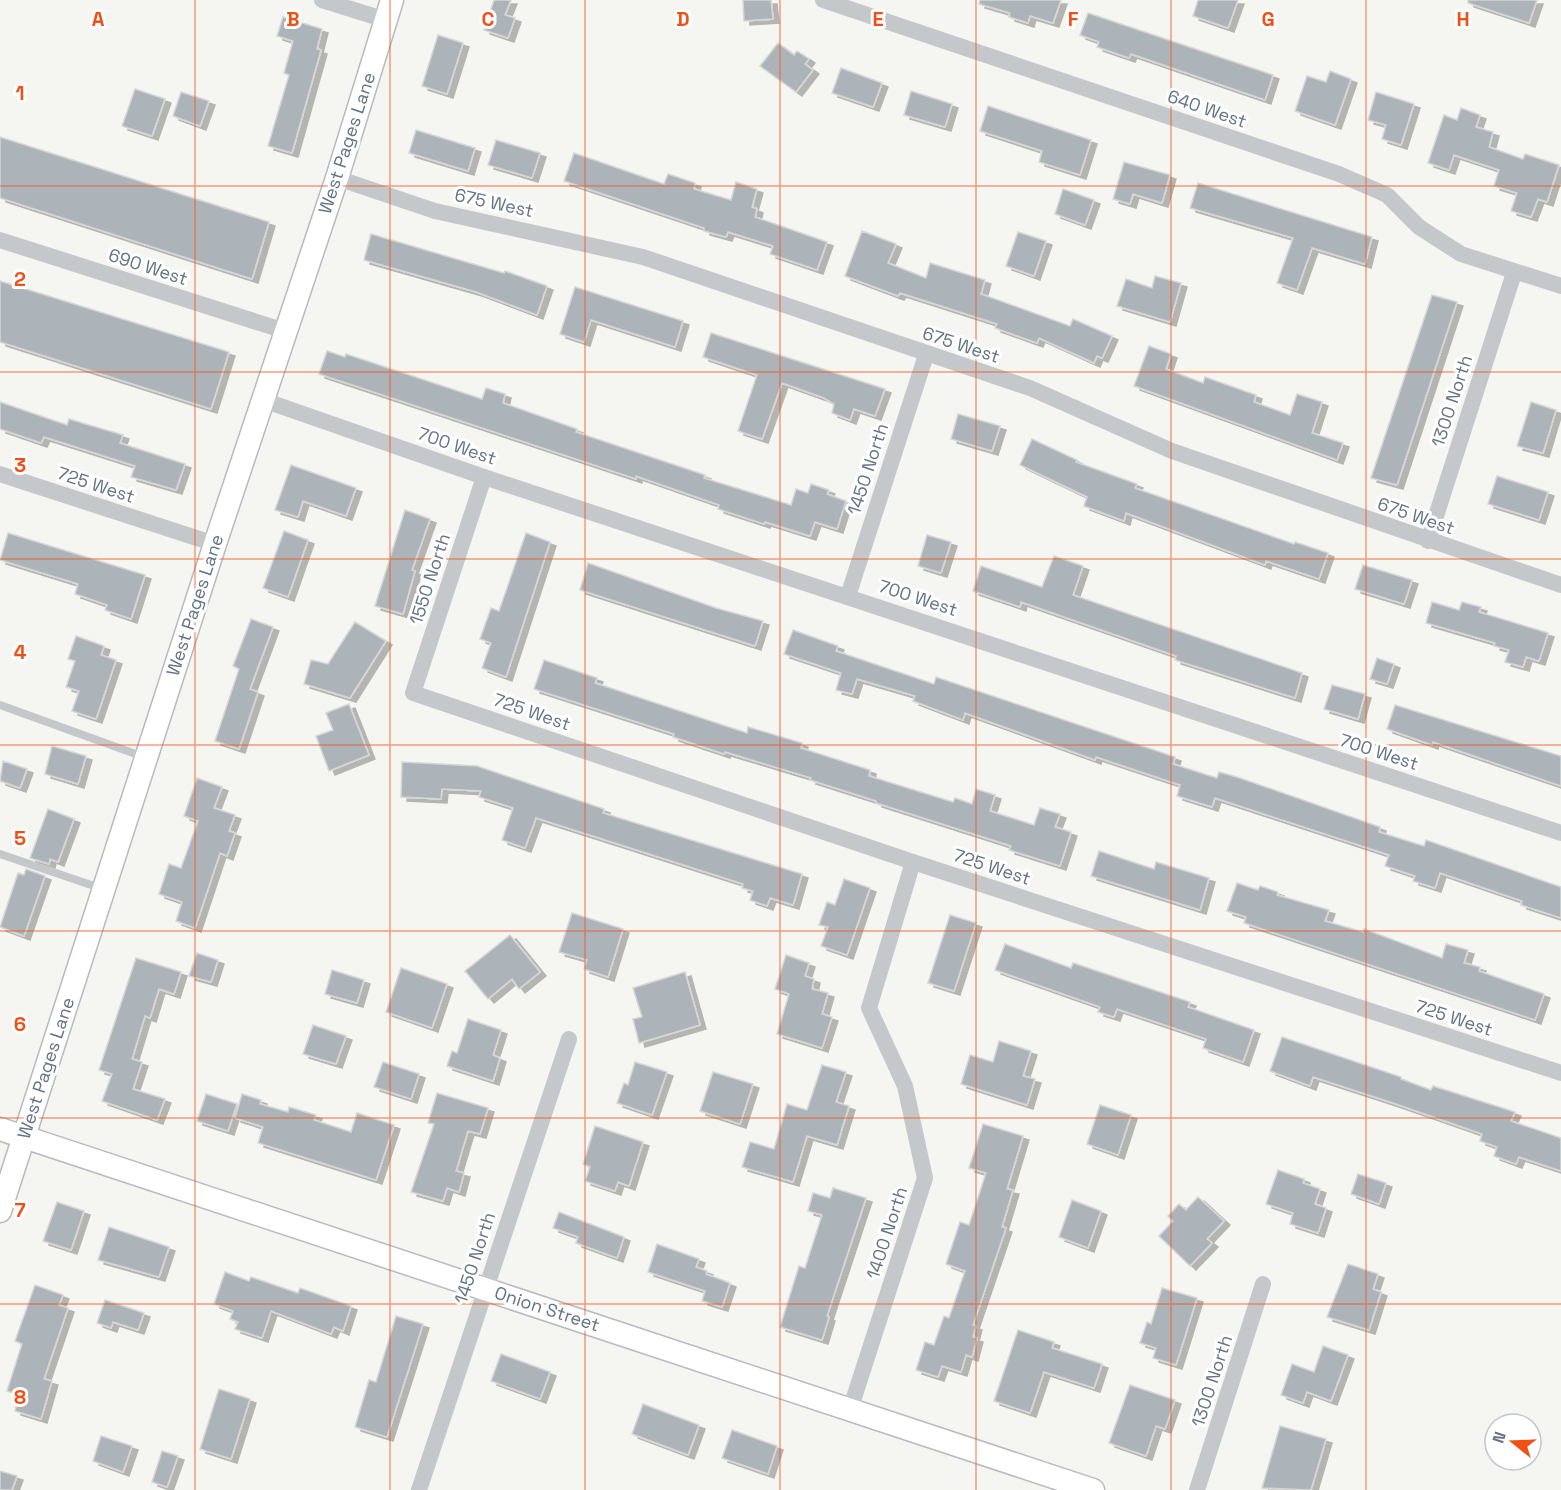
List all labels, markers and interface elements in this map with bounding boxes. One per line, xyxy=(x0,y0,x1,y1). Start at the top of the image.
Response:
text: A xyxy=(92,6,105,32)
text: B xyxy=(286,6,300,32)
text: C xyxy=(482,6,495,32)
text: D xyxy=(676,6,690,32)
text: E xyxy=(872,6,884,32)
text: F xyxy=(1068,6,1079,32)
text: G xyxy=(1261,6,1275,32)
text: H xyxy=(1456,6,1470,32)
street label: West Pages Lane xyxy=(313,69,380,216)
text: 1 xyxy=(15,80,25,106)
street label: 640 West xyxy=(1165,84,1250,133)
street label: 675 West xyxy=(453,183,536,222)
street label: 690 West xyxy=(106,243,191,290)
text: 2 xyxy=(14,266,26,292)
street label: 675 West xyxy=(920,321,1003,368)
street label: 1300 North xyxy=(1426,352,1477,450)
street label: 1450 North xyxy=(842,420,893,518)
street label: 700 West xyxy=(415,421,499,470)
text: 3 xyxy=(14,452,26,478)
street label: 725 West xyxy=(55,461,138,508)
street label: 675 West xyxy=(1375,492,1458,539)
street label: 1550 North xyxy=(404,530,455,627)
street label: West Pages Lane xyxy=(161,531,228,678)
street label: 700 West xyxy=(876,574,960,621)
text: 4 xyxy=(14,639,27,665)
street label: 725 West xyxy=(491,688,574,735)
street label: 700 West xyxy=(1337,728,1421,775)
text: 5 xyxy=(14,825,26,851)
street label: 725 West xyxy=(951,843,1034,890)
street label: West Pages Lane xyxy=(12,994,79,1141)
street label: 725 West xyxy=(1413,994,1496,1041)
text: 6 xyxy=(14,1011,26,1037)
street label: 1400 North xyxy=(861,1184,912,1282)
text: 7 xyxy=(14,1197,26,1223)
street label: 1450 North xyxy=(449,1209,500,1307)
street label: Onion Street xyxy=(492,1281,603,1336)
street label: 1300 North xyxy=(1186,1332,1237,1430)
text: 8 xyxy=(14,1384,26,1410)
north arrow xyxy=(1483,1412,1543,1472)
text: N xyxy=(1488,1429,1511,1446)

